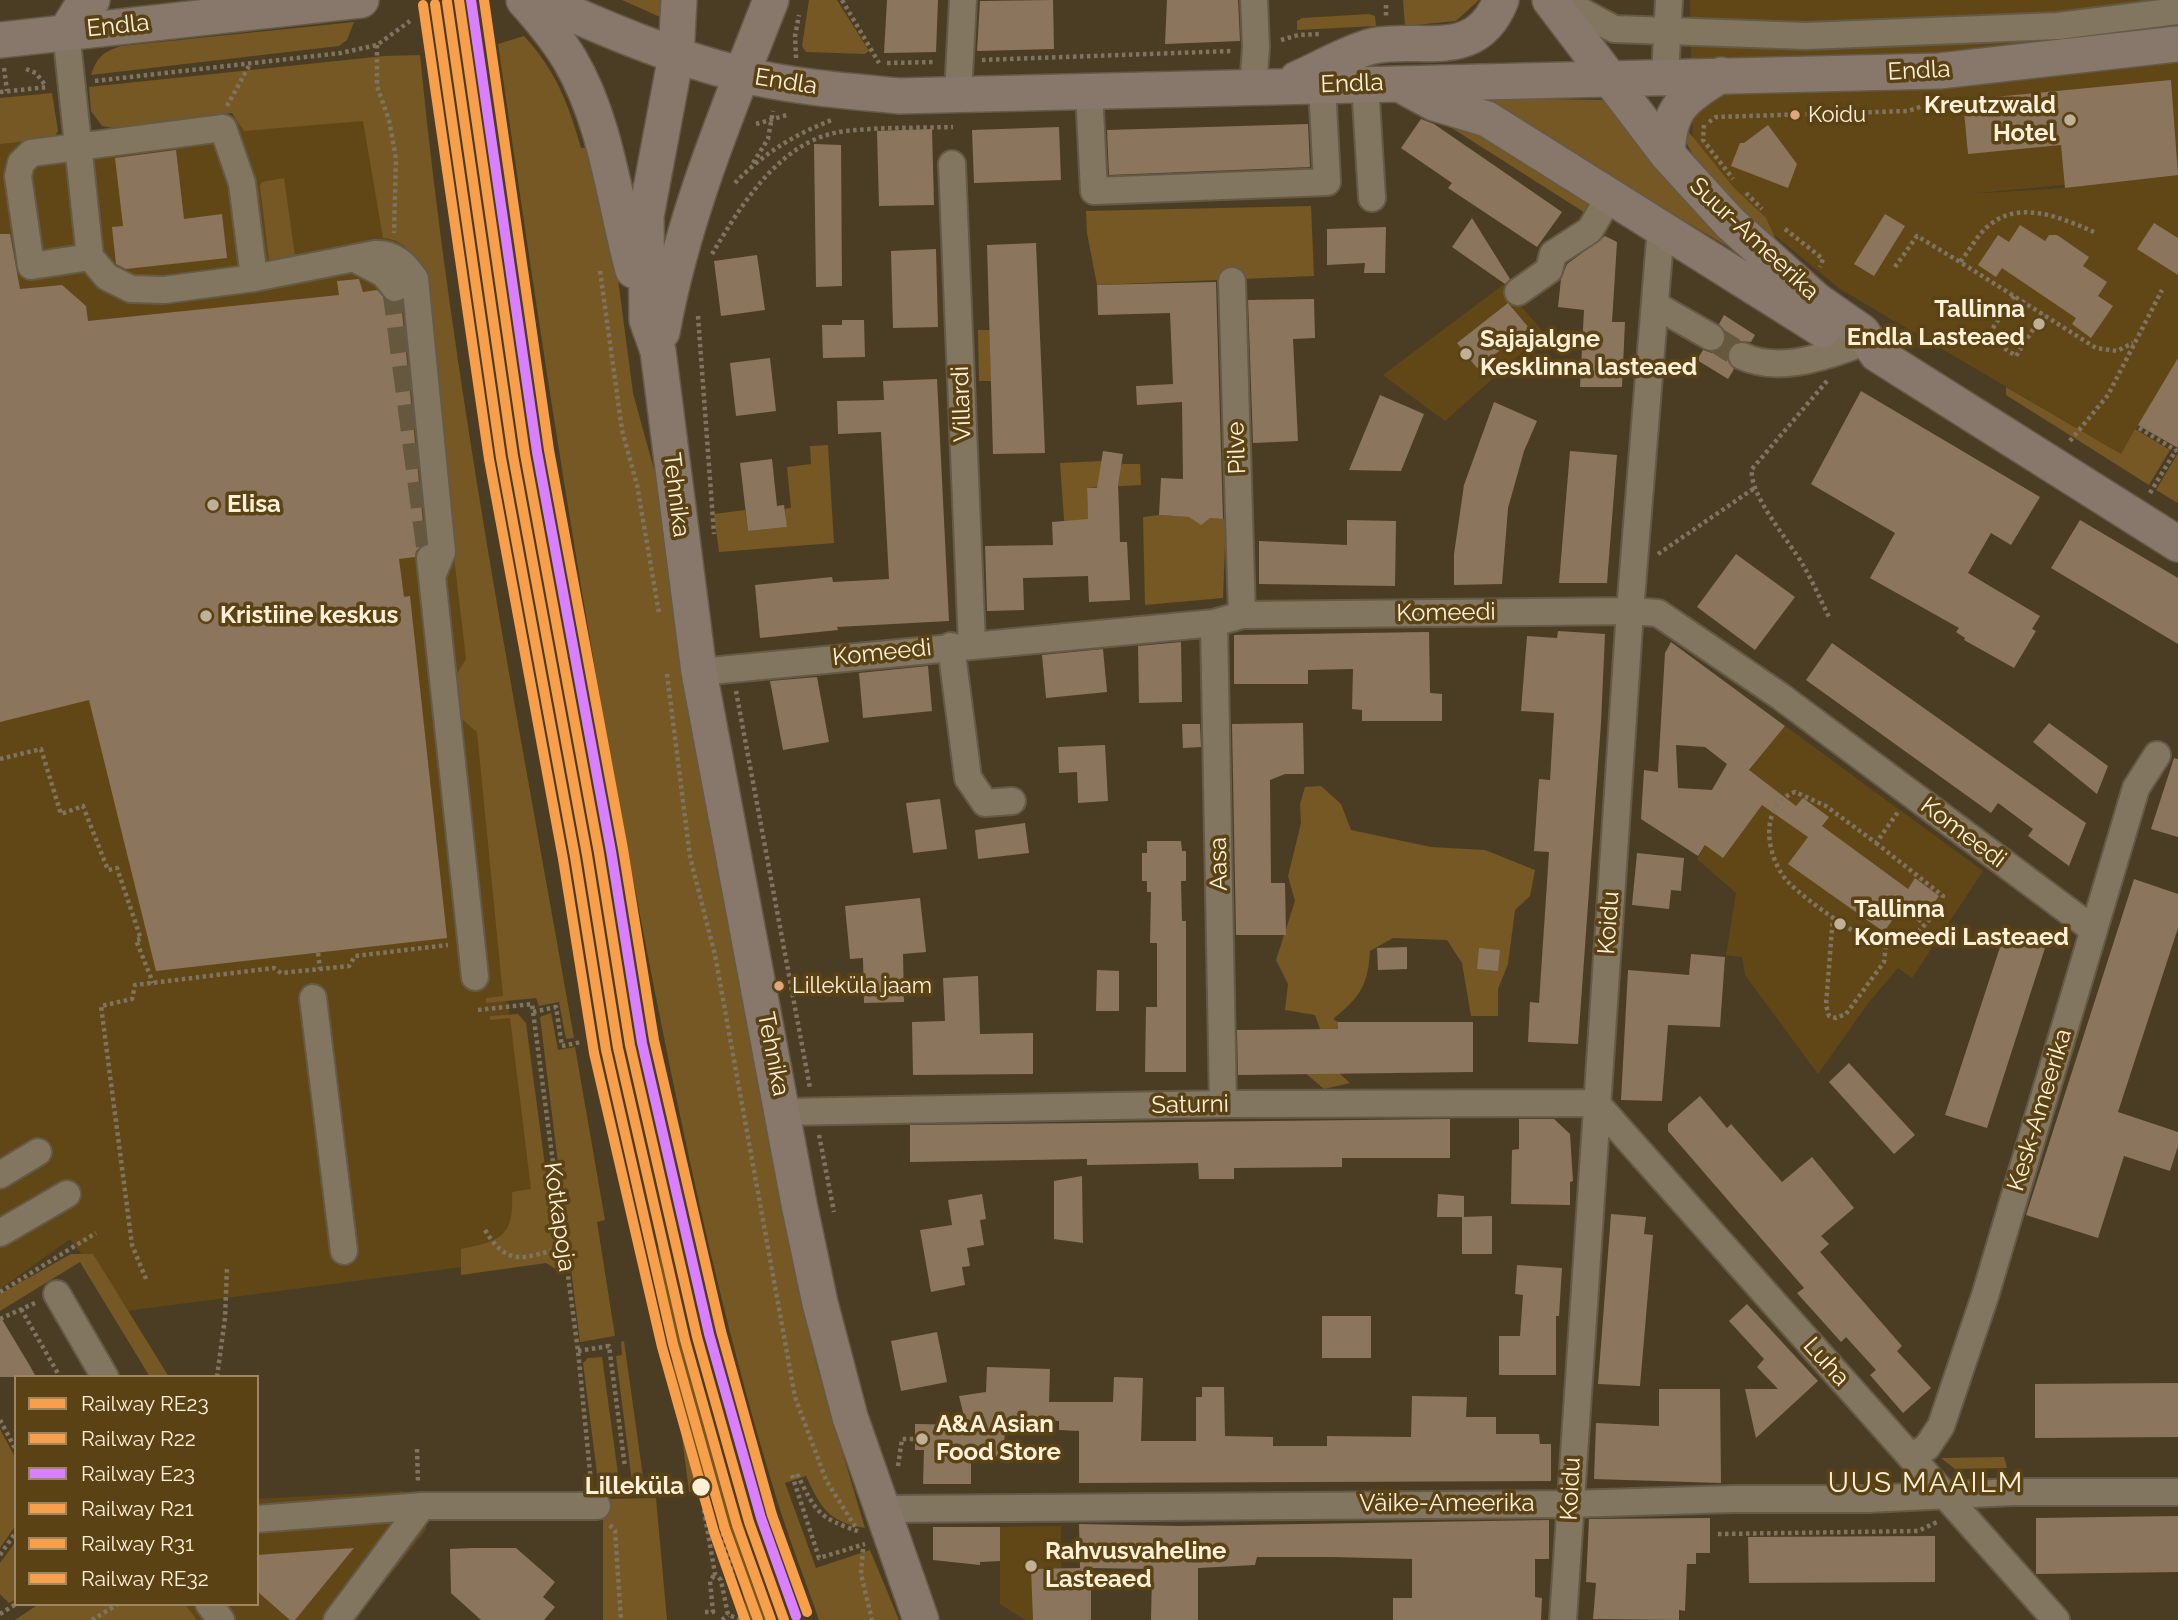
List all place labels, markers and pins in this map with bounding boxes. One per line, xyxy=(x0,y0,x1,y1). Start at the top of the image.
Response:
place label: Kreutzwald Hotel xyxy=(1924,92,2056,148)
place label: Koidu xyxy=(1808,102,1866,128)
marker: Koidu xyxy=(1788,108,1802,122)
marker: Kreutzwald Hotel xyxy=(2062,112,2078,128)
place label: Tallinna Endla Lasteaed xyxy=(1847,296,2025,352)
marker: Tallinna Endla Lasteaed xyxy=(2031,316,2047,332)
place label: Sajajalgne Kesklinna lasteaed xyxy=(1480,326,1697,382)
marker: Sajajalgne Kesklinna lasteaed xyxy=(1458,346,1474,362)
place label: Elisa xyxy=(227,491,281,519)
marker: Elisa xyxy=(205,497,221,513)
place label: Kristiine keskus xyxy=(220,602,398,630)
marker: Kristiine keskus xyxy=(198,608,214,624)
place label: Tallinna Komeedi Lasteaed xyxy=(1854,896,2069,952)
marker: Tallinna Komeedi Lasteaed xyxy=(1832,916,1848,932)
place label: Lilleküla jaam xyxy=(792,973,932,999)
marker: Lilleküla jaam xyxy=(772,979,786,993)
place label: A&A Asian Food Store xyxy=(936,1411,1061,1467)
marker: A&A Asian Food Store xyxy=(914,1431,930,1447)
place label: Lilleküla xyxy=(585,1473,684,1501)
marker: Lilleküla xyxy=(690,1476,712,1498)
place label: Rahvusvaheline Lasteaed xyxy=(1045,1538,1226,1594)
marker: Rahvusvaheline Lasteaed xyxy=(1023,1558,1039,1574)

